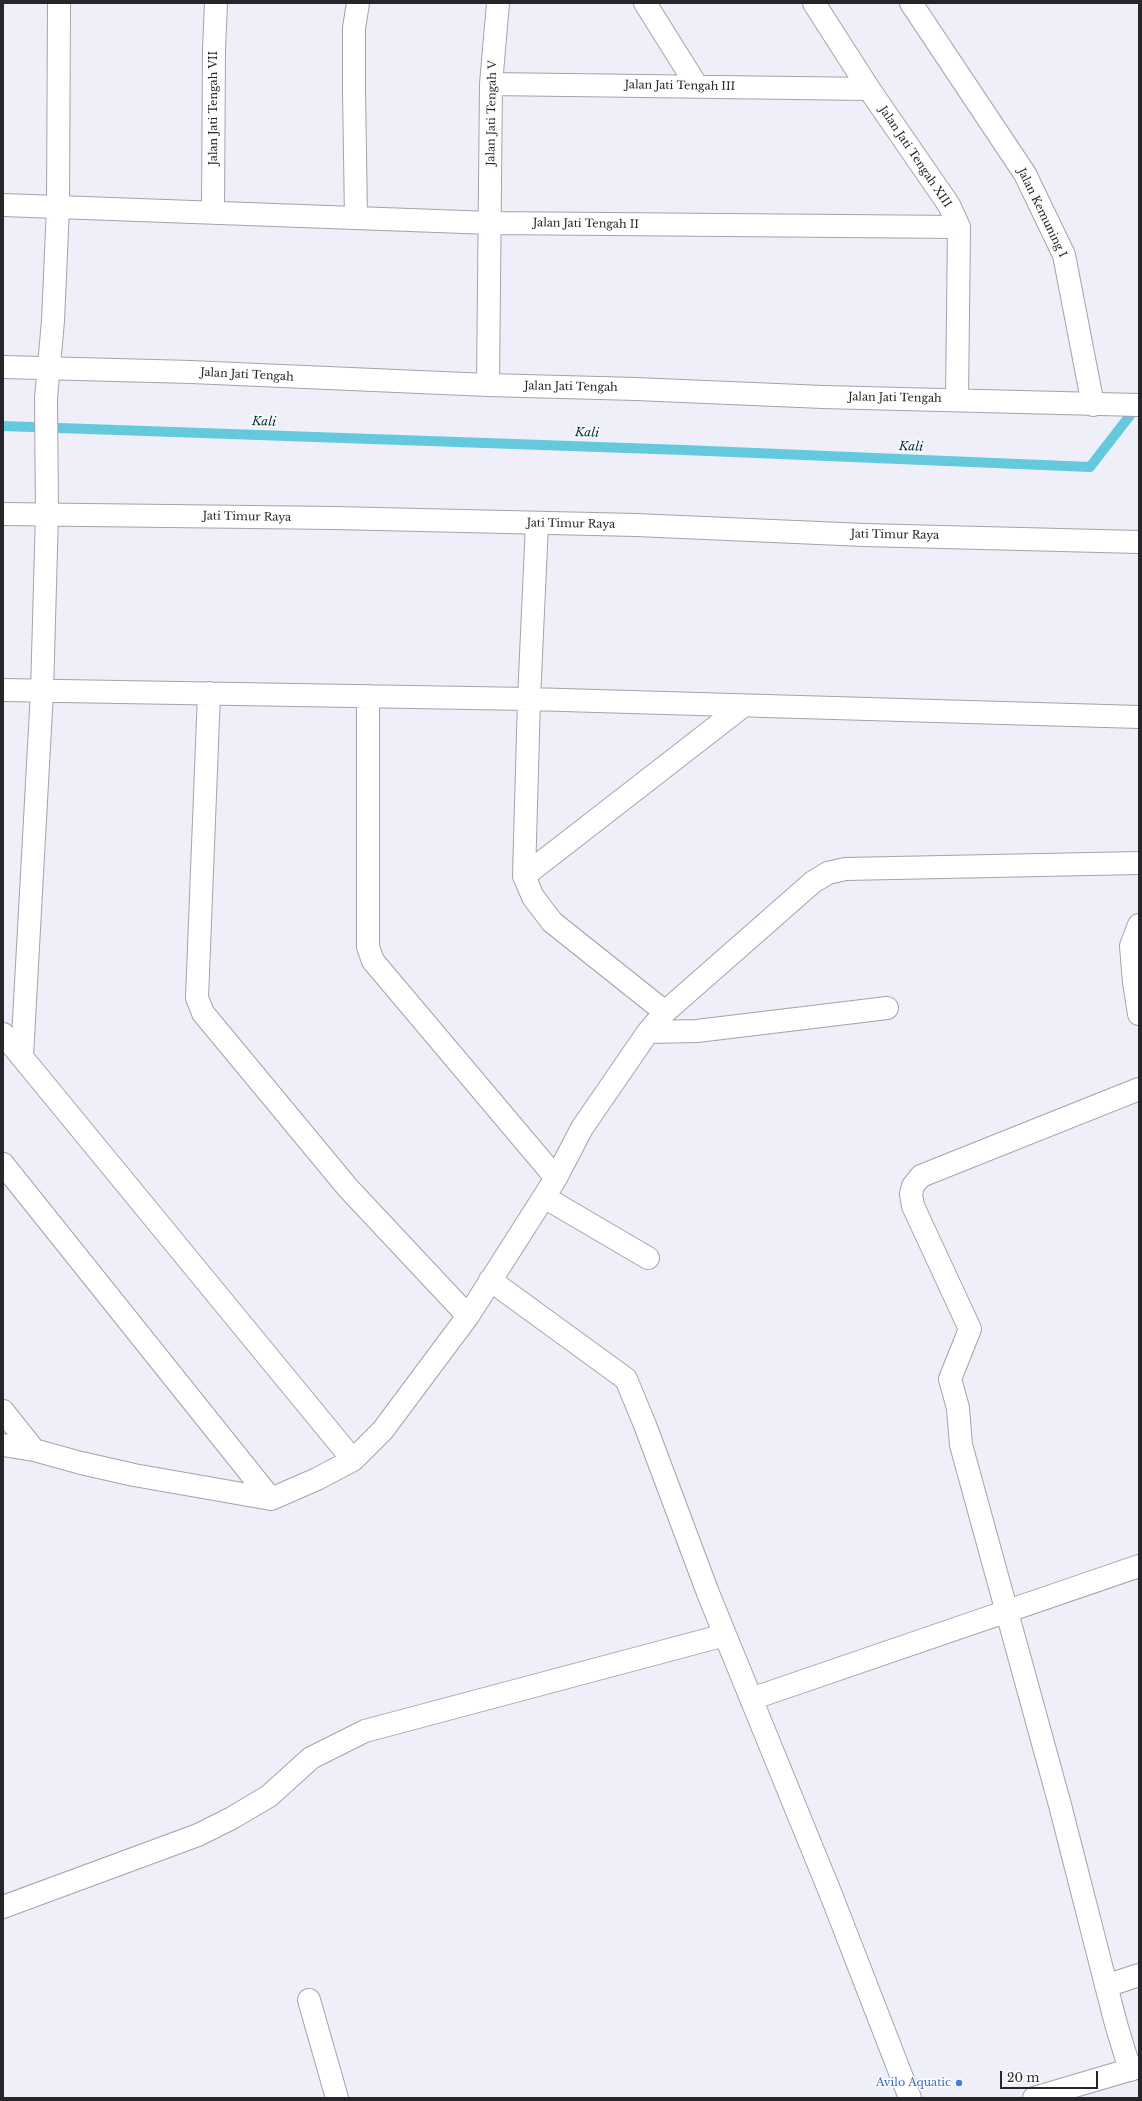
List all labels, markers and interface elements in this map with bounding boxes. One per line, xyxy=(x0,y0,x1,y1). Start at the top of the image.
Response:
street label: Jalan Jati Tengah VII xyxy=(207,51,221,165)
street label: Jalan Jati Tengah V xyxy=(484,60,500,166)
street label: Jalan Jati Tengah III xyxy=(625,78,735,94)
street label: Jalan Jati Tengah XIII xyxy=(876,104,954,210)
street label: Jalan Kemuning I xyxy=(1015,166,1069,260)
street label: Jalan Jati Tengah II xyxy=(533,216,639,232)
street label: Jalan Jati Tengah xyxy=(200,366,294,384)
street label: Jalan Jati Tengah xyxy=(524,380,618,394)
street label: Jalan Jati Tengah xyxy=(848,391,942,405)
water label: Kali xyxy=(252,414,276,430)
water label: Kali xyxy=(575,425,599,441)
water label: Kali xyxy=(899,439,923,455)
street label: Jati Timur Raya xyxy=(203,510,291,524)
street label: Jati Timur Raya xyxy=(527,517,615,531)
street label: Jati Timur Raya xyxy=(851,528,939,542)
scale bar xyxy=(1002,2063,1100,2089)
text: 20 m xyxy=(1007,2070,1039,2085)
place label: Avilo Aquatic xyxy=(876,2076,951,2090)
marker: Avilo Aquatic xyxy=(954,2078,964,2088)

